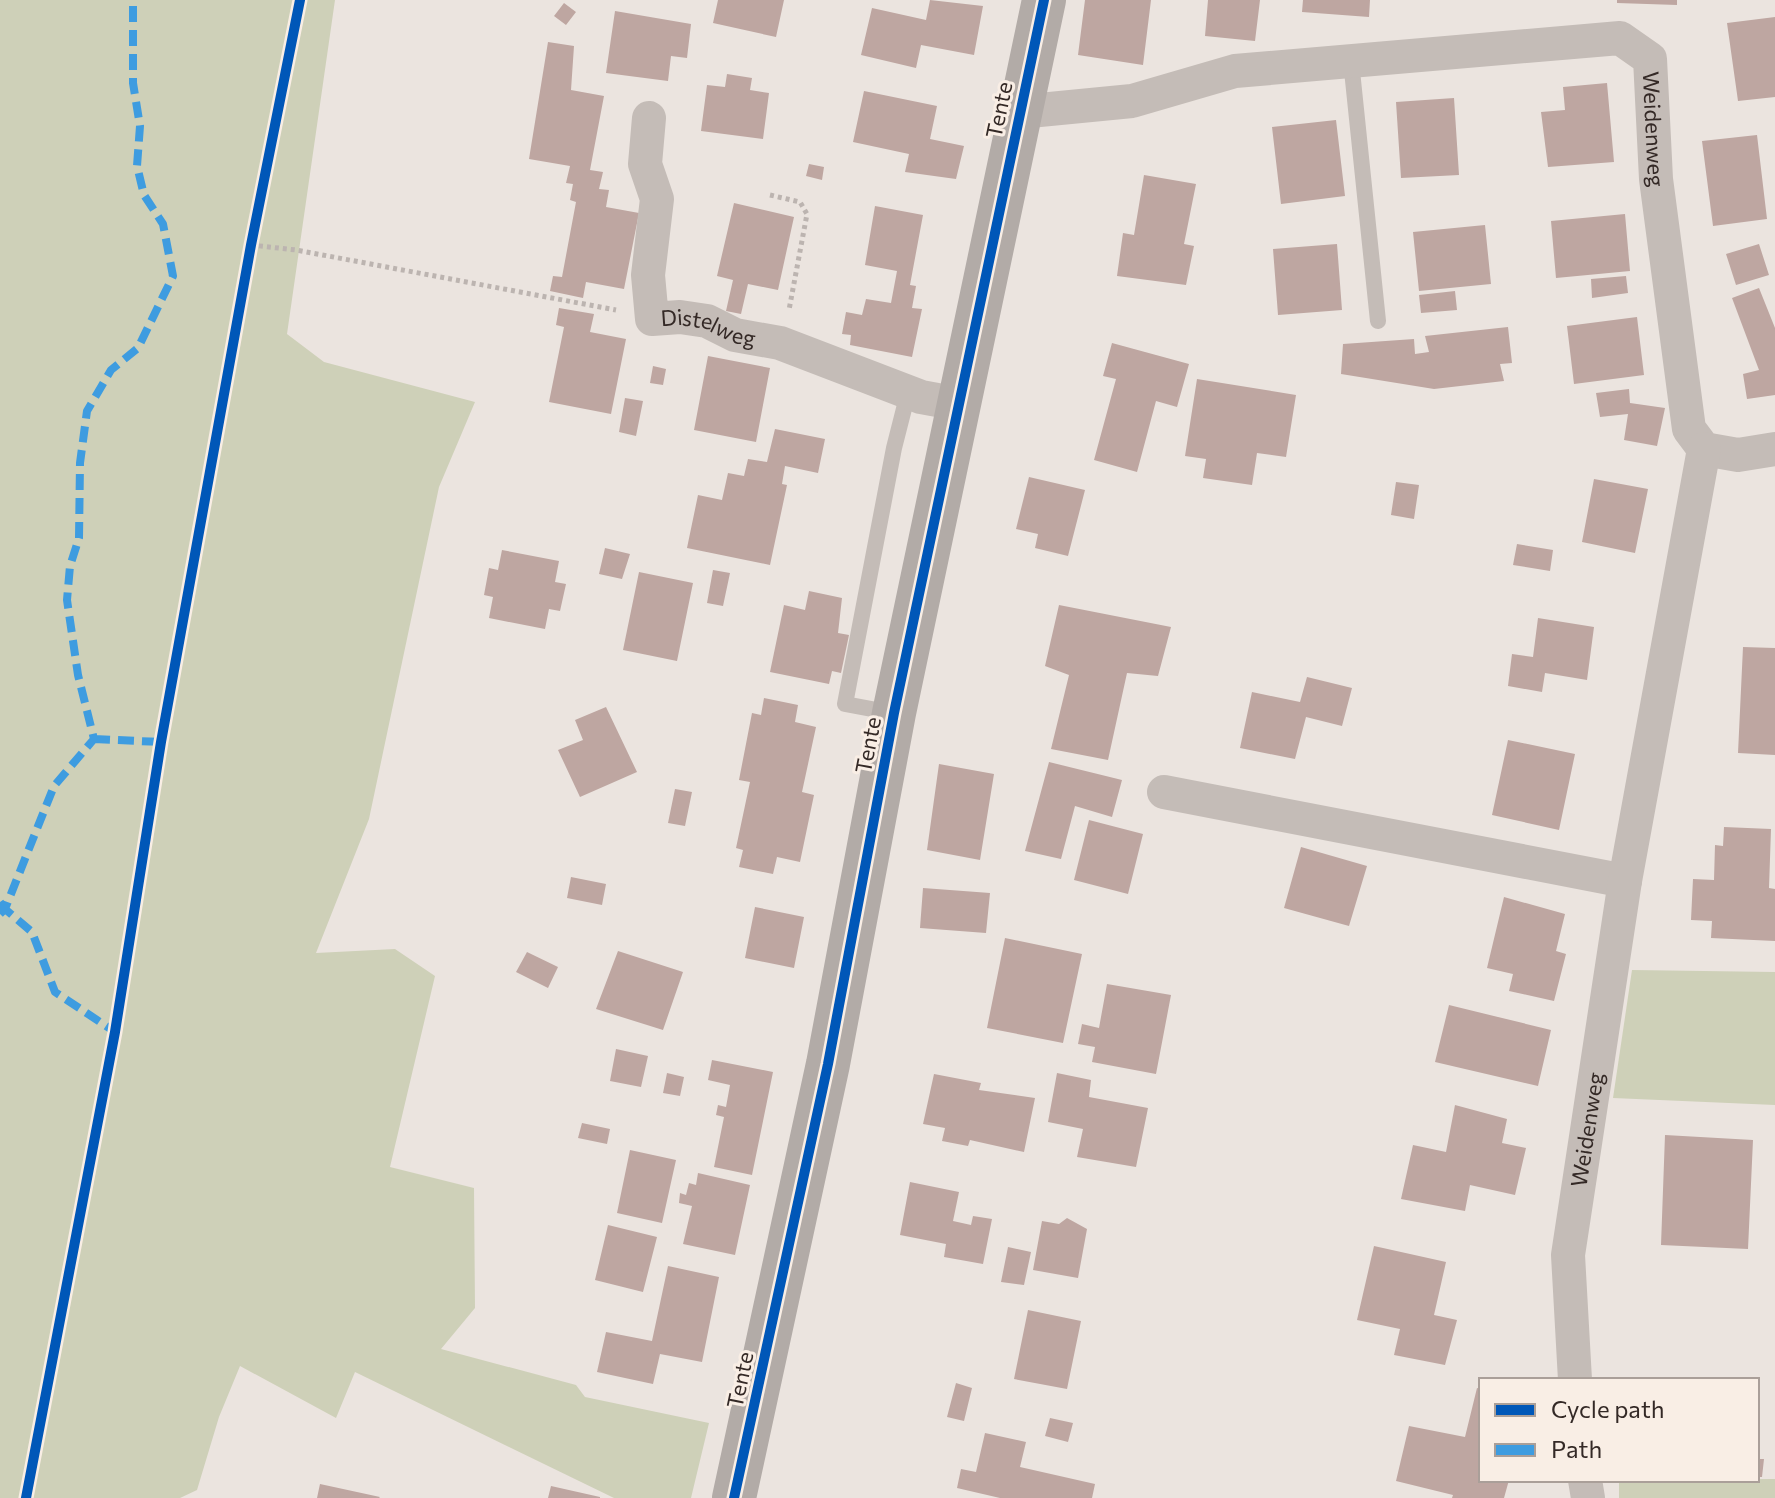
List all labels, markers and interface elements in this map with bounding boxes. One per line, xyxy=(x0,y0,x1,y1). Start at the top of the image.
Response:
street label: Weidenweg xyxy=(1638,71,1671,189)
street label: Tente xyxy=(979,79,1018,141)
street label: Distelweg xyxy=(660,303,758,351)
street label: Tente xyxy=(849,714,886,775)
street label: Weidenweg xyxy=(1565,1070,1609,1189)
street label: Tente xyxy=(720,1349,759,1411)
legend xyxy=(1479,1378,1759,1482)
text: Cycle path xyxy=(1551,1394,1665,1423)
text: Path xyxy=(1551,1434,1602,1463)

